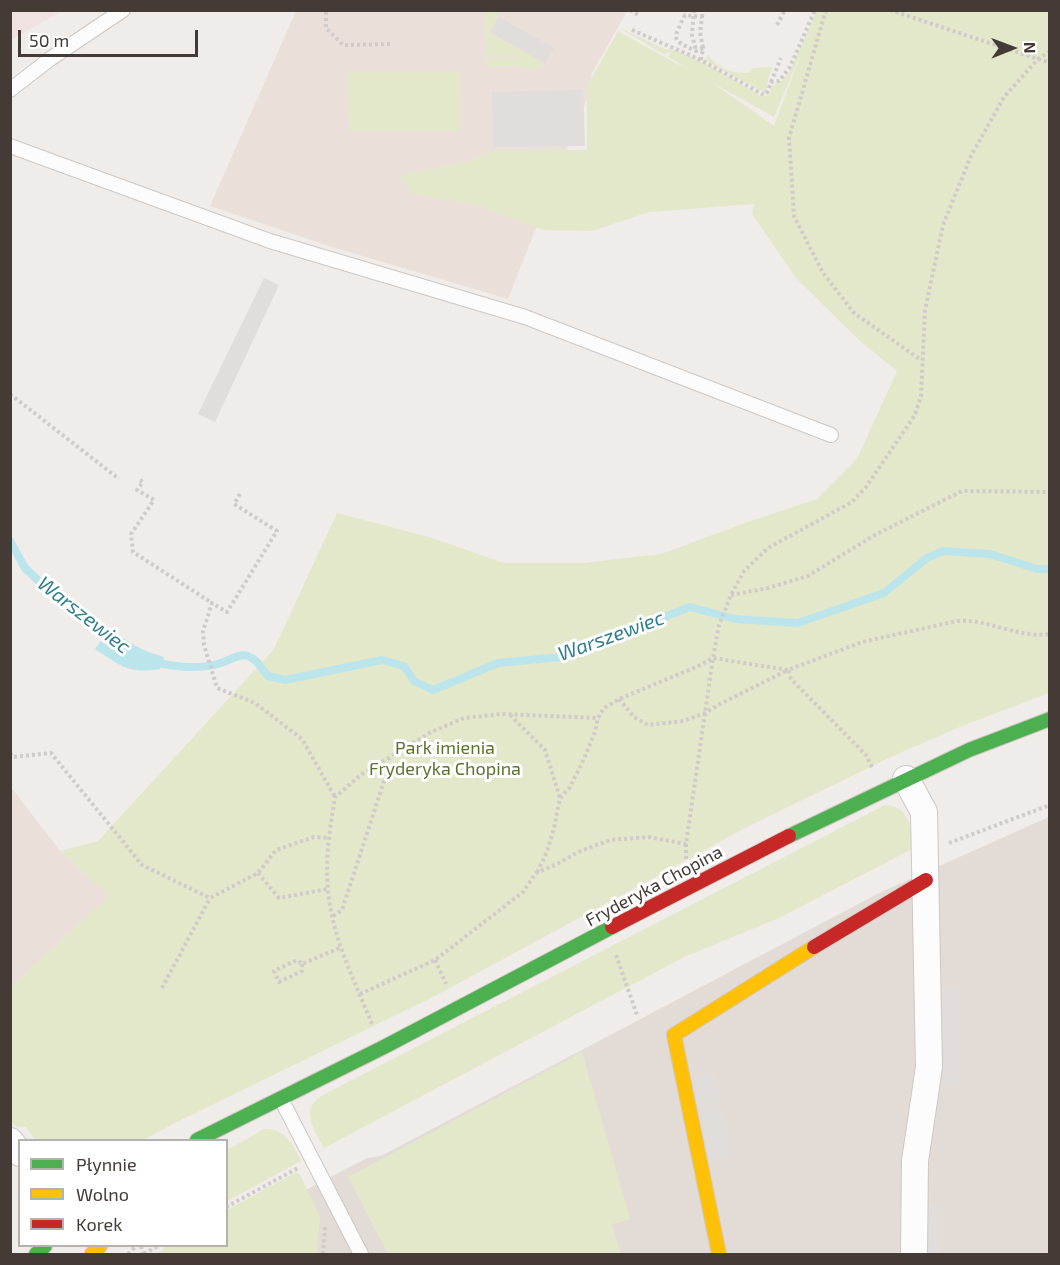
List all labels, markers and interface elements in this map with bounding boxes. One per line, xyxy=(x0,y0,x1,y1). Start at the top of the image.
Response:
scale bar xyxy=(21,18,201,56)
north arrow xyxy=(982,18,1042,78)
text: 50 m xyxy=(29,29,69,51)
text: N xyxy=(1021,42,1040,54)
water label: Warszewiec xyxy=(33,571,135,659)
water label: Warszewiec xyxy=(555,606,667,666)
park label: Park imienia Fryderyka Chopina xyxy=(369,737,521,780)
street label: Fryderyka Chopina xyxy=(582,841,726,931)
legend xyxy=(18,1139,228,1247)
text: Płynnie xyxy=(76,1153,137,1175)
text: Wolno xyxy=(76,1183,129,1205)
text: Korek xyxy=(76,1213,122,1235)

